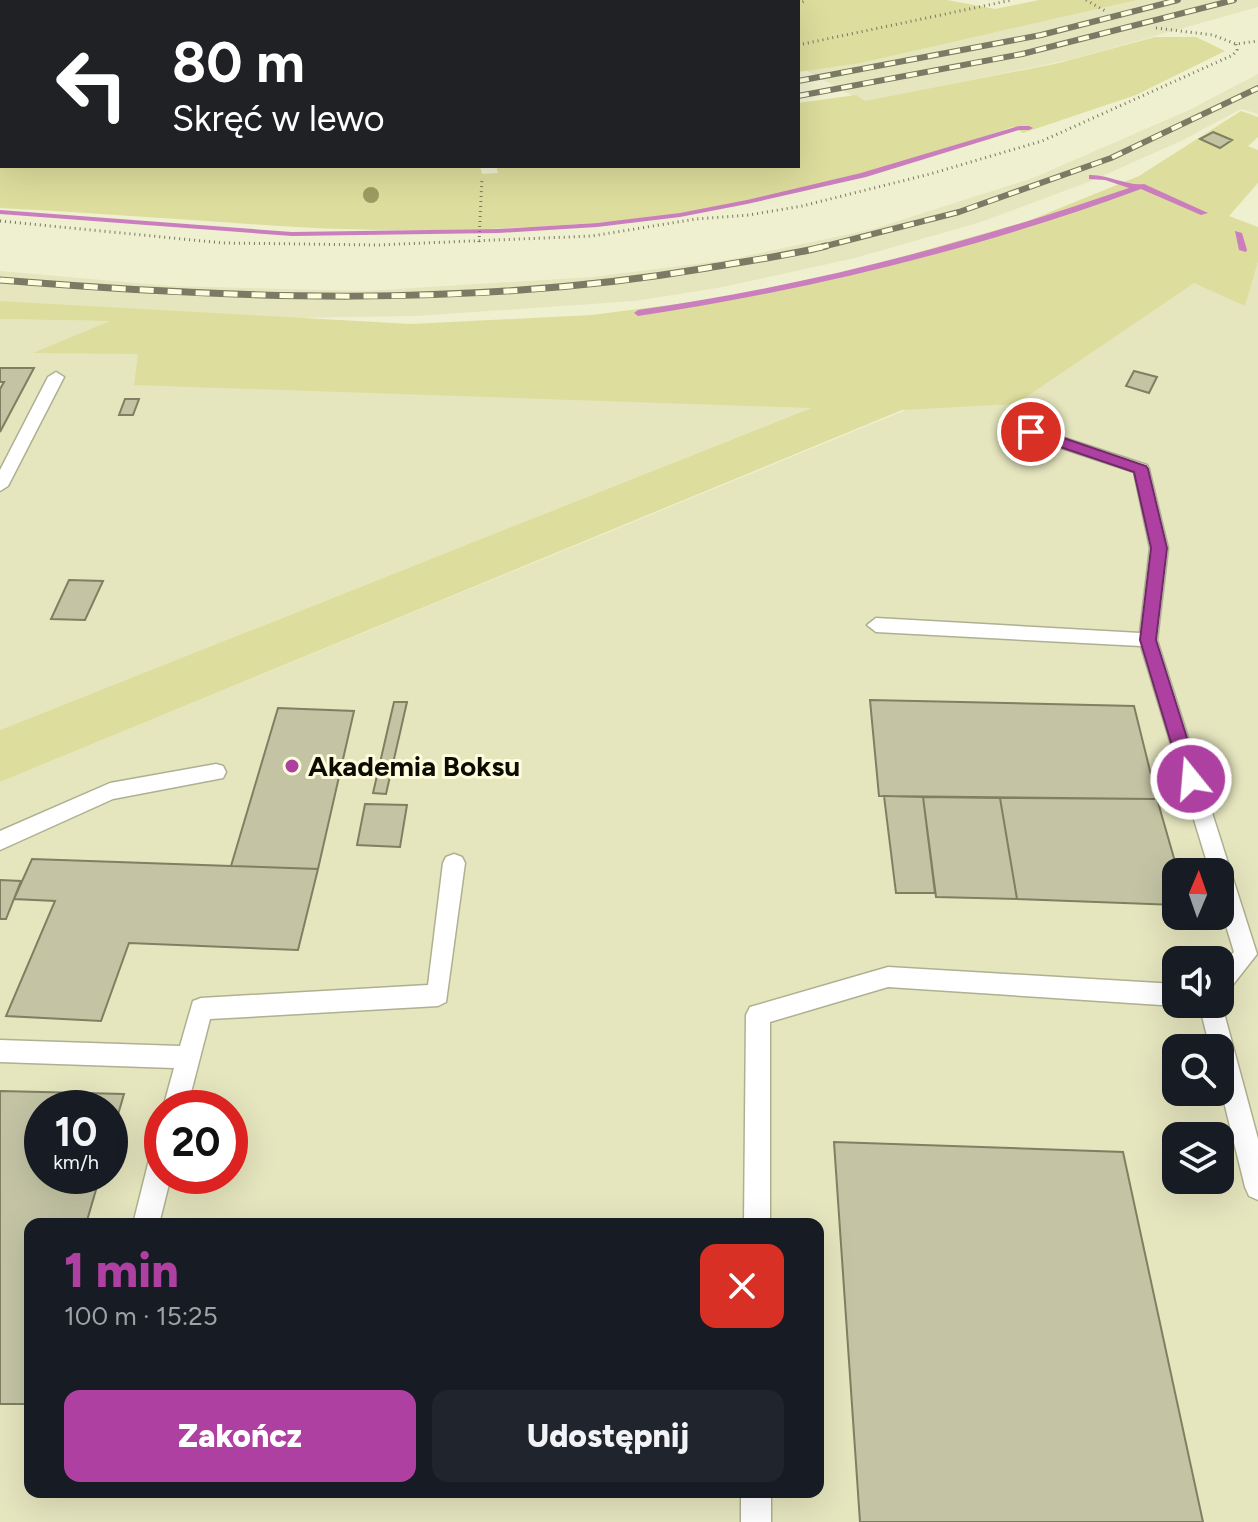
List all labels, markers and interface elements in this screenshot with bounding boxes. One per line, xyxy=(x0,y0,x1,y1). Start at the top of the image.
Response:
text: 80 m xyxy=(172,29,305,96)
icon: left xyxy=(40,32,144,136)
text: Skręć w lewo xyxy=(172,97,385,140)
pin xyxy=(997,398,1065,466)
icon: arrive xyxy=(1009,410,1053,454)
position arrow xyxy=(1149,737,1233,821)
place label: Akademia Boksu xyxy=(308,749,520,783)
marker: Akademia Boksu xyxy=(283,757,301,775)
north arrow xyxy=(1162,858,1234,930)
map controls xyxy=(1162,858,1234,1194)
button: sound xyxy=(1162,946,1234,1018)
button: search xyxy=(1162,1034,1234,1106)
speed limit sign: 20 xyxy=(144,1090,248,1194)
text: 10 xyxy=(55,1108,97,1156)
button: layers xyxy=(1162,1122,1234,1194)
text: km/h xyxy=(53,1150,99,1174)
text: 1 min xyxy=(64,1241,179,1299)
button: close xyxy=(700,1244,784,1328)
text: 100 m · 15:25 xyxy=(64,1300,218,1332)
button: Zakończ xyxy=(64,1390,416,1482)
button: Udostępnij xyxy=(432,1390,784,1482)

